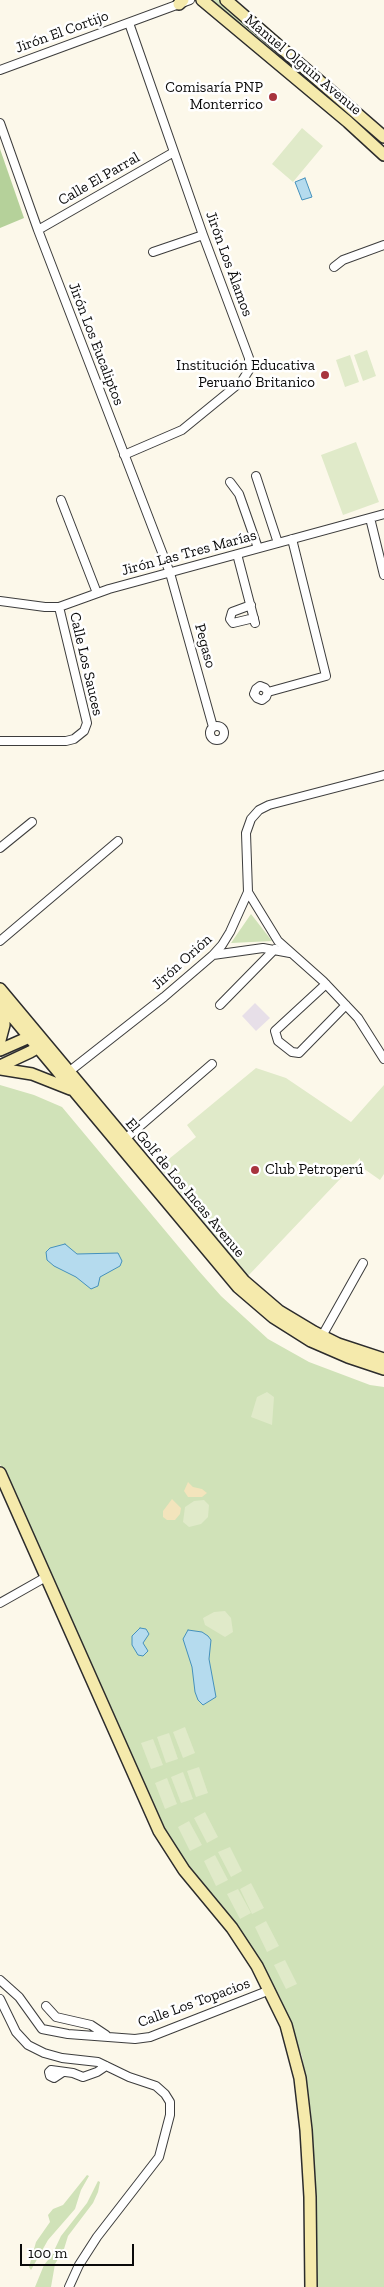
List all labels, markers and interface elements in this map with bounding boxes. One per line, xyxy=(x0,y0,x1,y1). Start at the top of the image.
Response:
street label: Jirón El Cortijo xyxy=(13,7,111,57)
street label: Manuel Olguin Avenue xyxy=(241,11,365,119)
place label: Comisaría PNP Monterrico xyxy=(165,79,263,114)
marker: Comisaría PNP Monterrico xyxy=(267,91,279,103)
street label: Calle El Parral xyxy=(55,148,143,210)
street label: Jirón Los Álamos xyxy=(202,209,256,319)
street label: Jirón Los Eucaliptos xyxy=(64,280,128,408)
place label: Institución Educativa Peruano Britanico xyxy=(176,357,315,392)
marker: Institución Educativa Peruano Britanico xyxy=(319,369,331,381)
street label: Jirón Las Tres Marías xyxy=(119,526,259,580)
street label: Calle Los Sauces xyxy=(65,611,107,717)
street label: Pegaso xyxy=(190,622,220,670)
street label: Jirón Orión xyxy=(148,930,216,994)
street label: El Golf de Los Incas Avenue xyxy=(122,1115,248,1261)
place label: Club Petroperú xyxy=(265,1161,363,1179)
marker: Club Petroperú xyxy=(249,1164,261,1176)
street label: Calle Los Topacios xyxy=(135,1974,253,2032)
scale bar xyxy=(22,2234,136,2266)
text: 100 m xyxy=(28,2244,67,2262)

